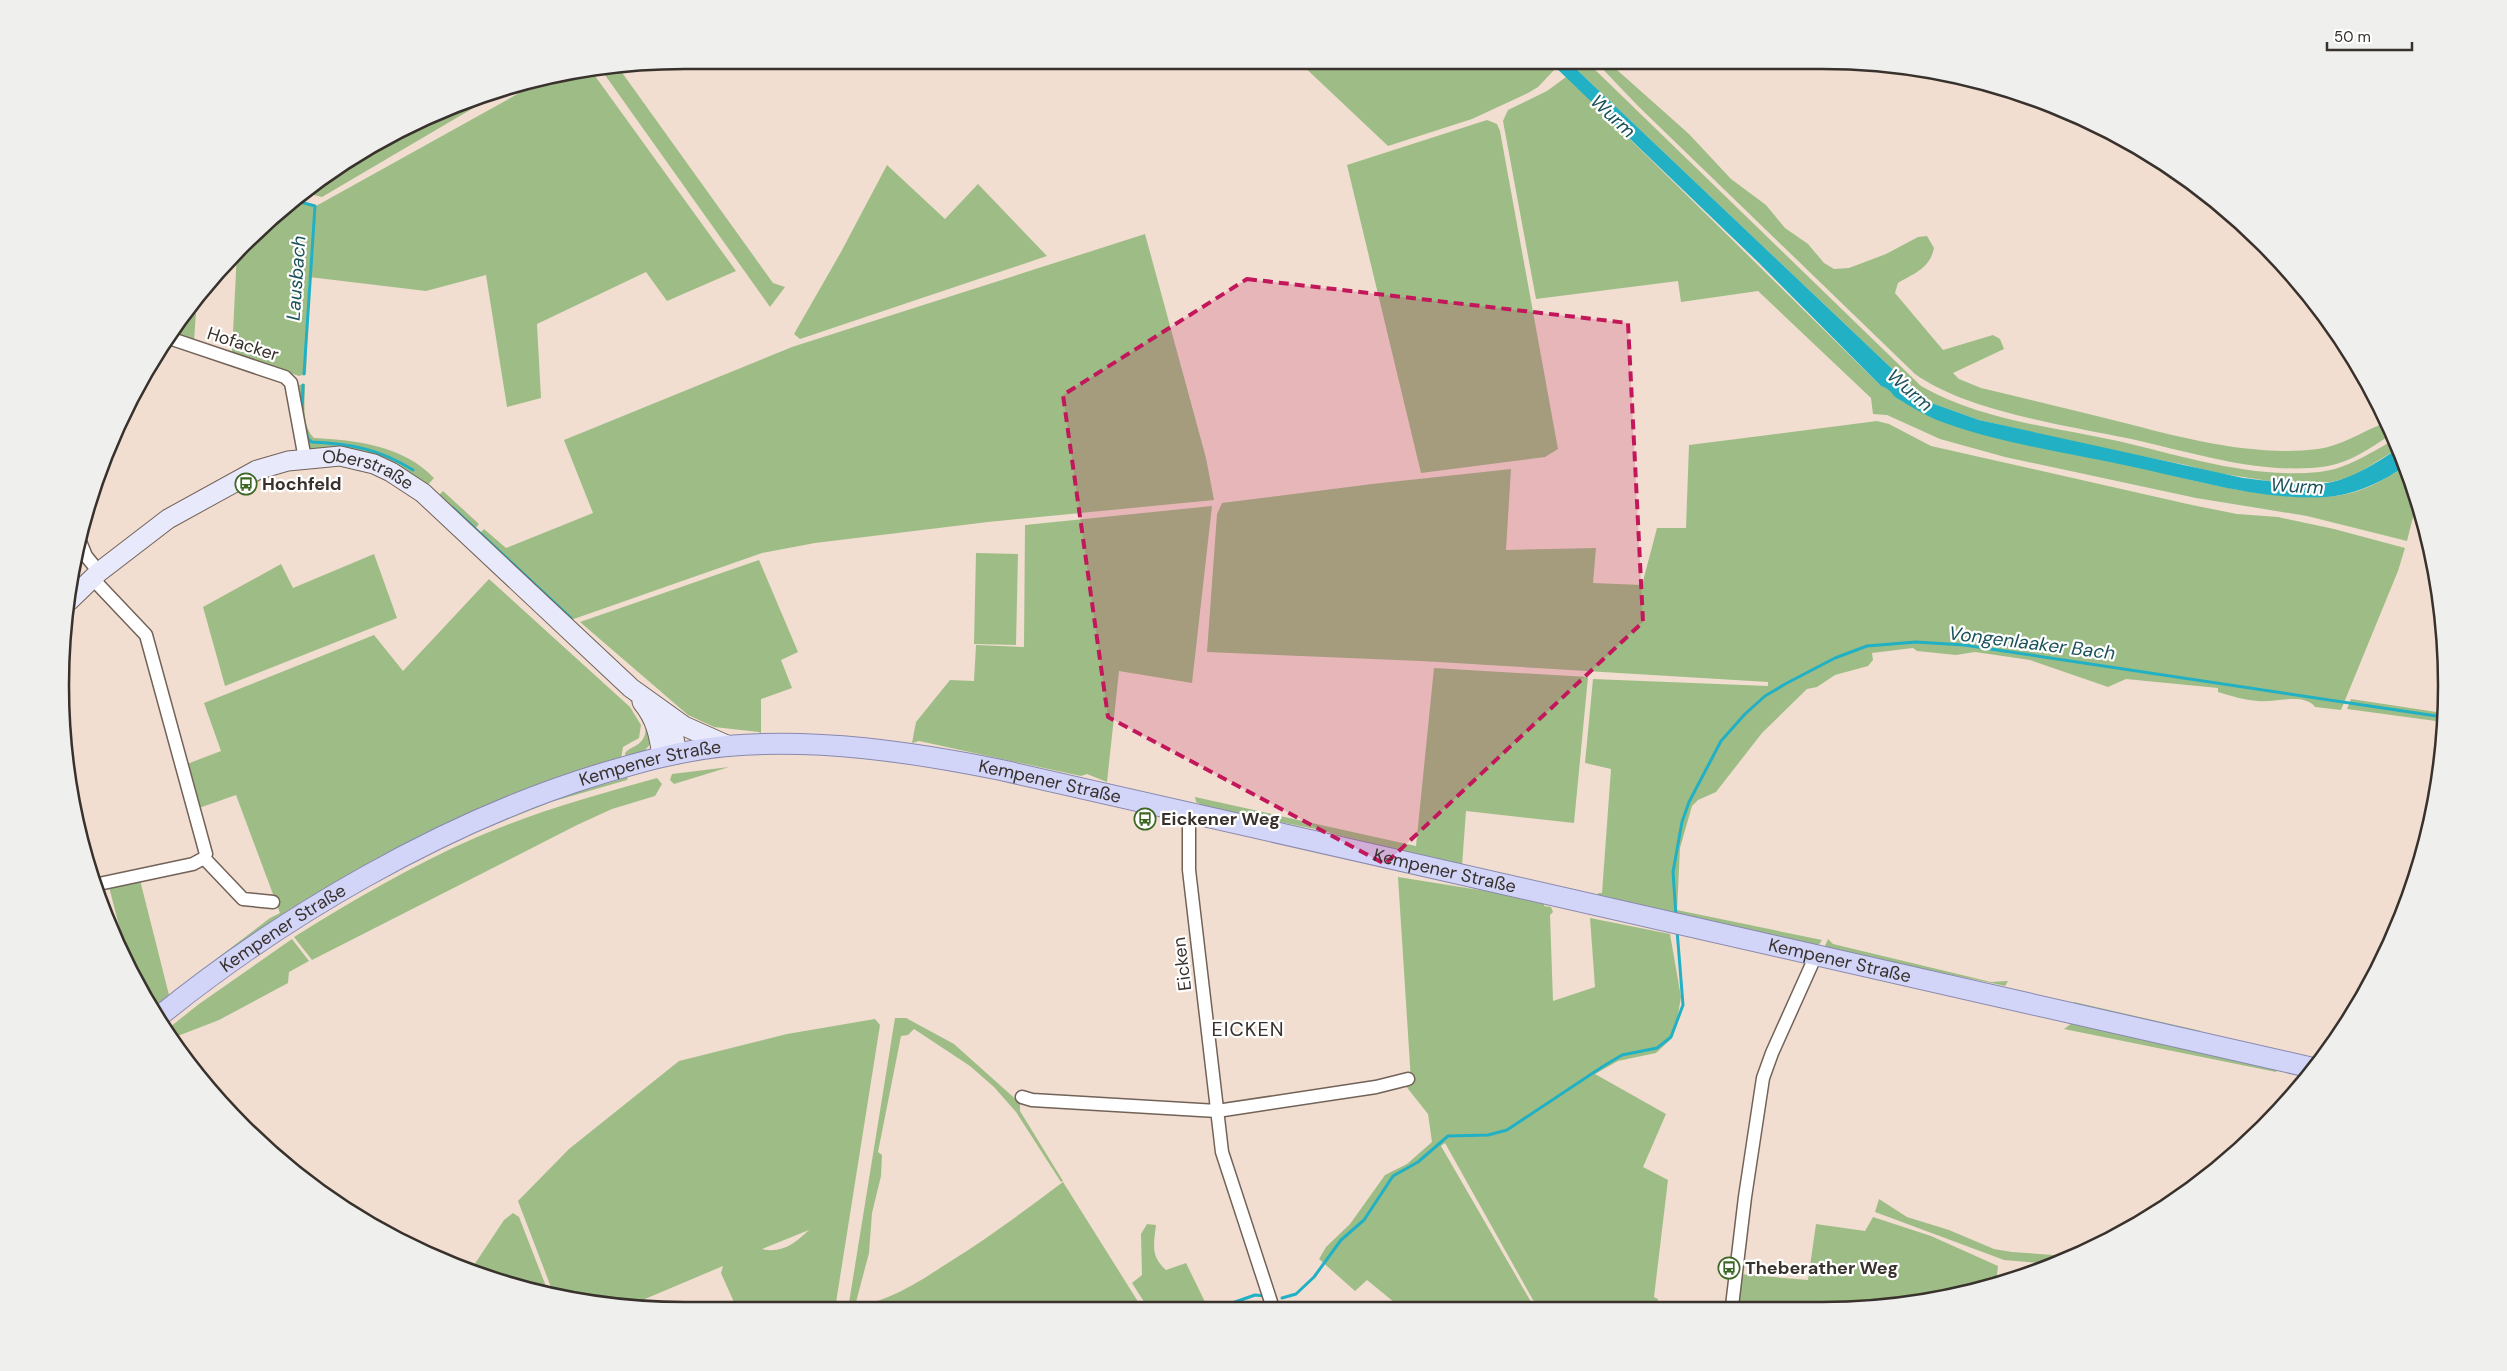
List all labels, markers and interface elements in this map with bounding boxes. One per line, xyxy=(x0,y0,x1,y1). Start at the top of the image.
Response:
scale bar xyxy=(2327,20,2412,52)
text: 50 m xyxy=(2334,27,2371,47)
water label: Wurm xyxy=(1585,89,1641,143)
water label: Lausbach xyxy=(281,235,311,321)
street label: Hofacker xyxy=(204,321,282,367)
water label: Wurm xyxy=(1882,363,1938,417)
street label: Oberstraße xyxy=(321,443,418,495)
bus stop icon: Hochfeld xyxy=(234,472,258,496)
place label: Hochfeld xyxy=(262,472,342,496)
water label: Wurm xyxy=(2270,472,2324,500)
water label: Vongenlaaker Bach xyxy=(1947,620,2117,666)
street label: Kempener Straße xyxy=(576,735,722,792)
street label: Kempener Straße xyxy=(977,754,1124,809)
bus stop icon: Eickener Weg xyxy=(1133,807,1157,831)
place label: Eickener Weg xyxy=(1161,807,1280,831)
street label: Kempener Straße xyxy=(1371,843,1518,899)
street label: Kempener Straße xyxy=(215,878,350,978)
street label: Kempener Straße xyxy=(1766,933,1913,988)
street label: Eicken xyxy=(1167,936,1197,992)
district label: EICKEN xyxy=(1211,1016,1285,1042)
bus stop icon: Theberather Weg xyxy=(1717,1256,1741,1280)
place label: Theberather Weg xyxy=(1745,1256,1898,1280)

